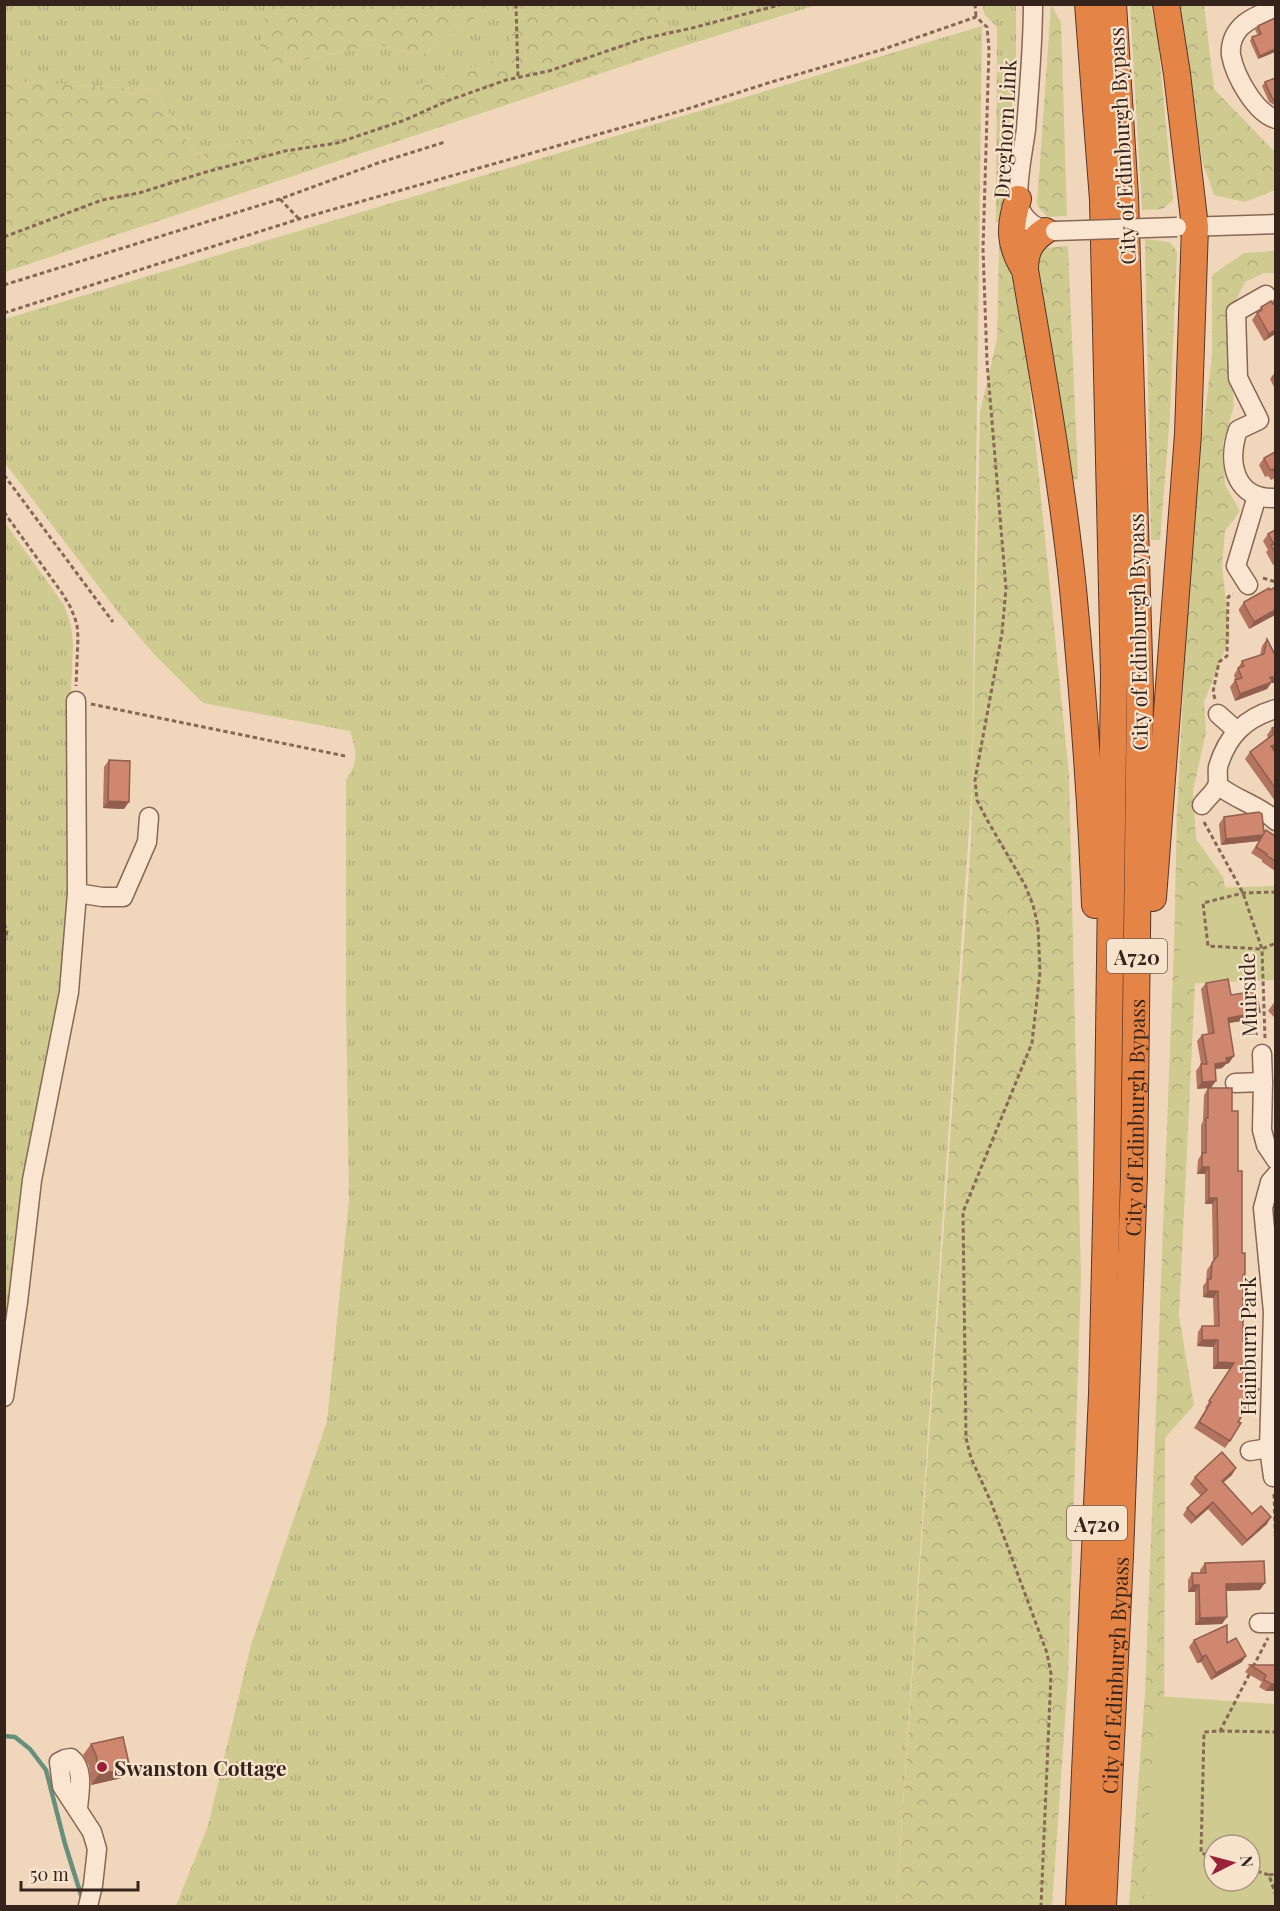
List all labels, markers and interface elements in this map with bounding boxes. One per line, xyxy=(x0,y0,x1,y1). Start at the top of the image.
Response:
street label: City of Edinburgh Bypass xyxy=(1101,27,1141,265)
street label: Dreghorn Link xyxy=(986,58,1022,199)
street label: City of Edinburgh Bypass xyxy=(1121,513,1153,751)
road number: A720 xyxy=(1107,939,1167,973)
street label: Muirside xyxy=(1232,952,1262,1038)
street label: City of Edinburgh Bypass xyxy=(1118,999,1150,1237)
street label: Hainburn Park xyxy=(1233,1276,1261,1416)
road number: A720 xyxy=(1067,1506,1127,1540)
street label: City of Edinburgh Bypass xyxy=(1094,1556,1134,1795)
place label: Swanston Cottage xyxy=(114,1753,287,1781)
marker: Swanston Cottage xyxy=(95,1760,109,1774)
north arrow xyxy=(1202,1833,1262,1893)
scale bar xyxy=(21,1854,138,1892)
text: N xyxy=(1236,1855,1259,1869)
text: 50 m xyxy=(30,1862,69,1886)

